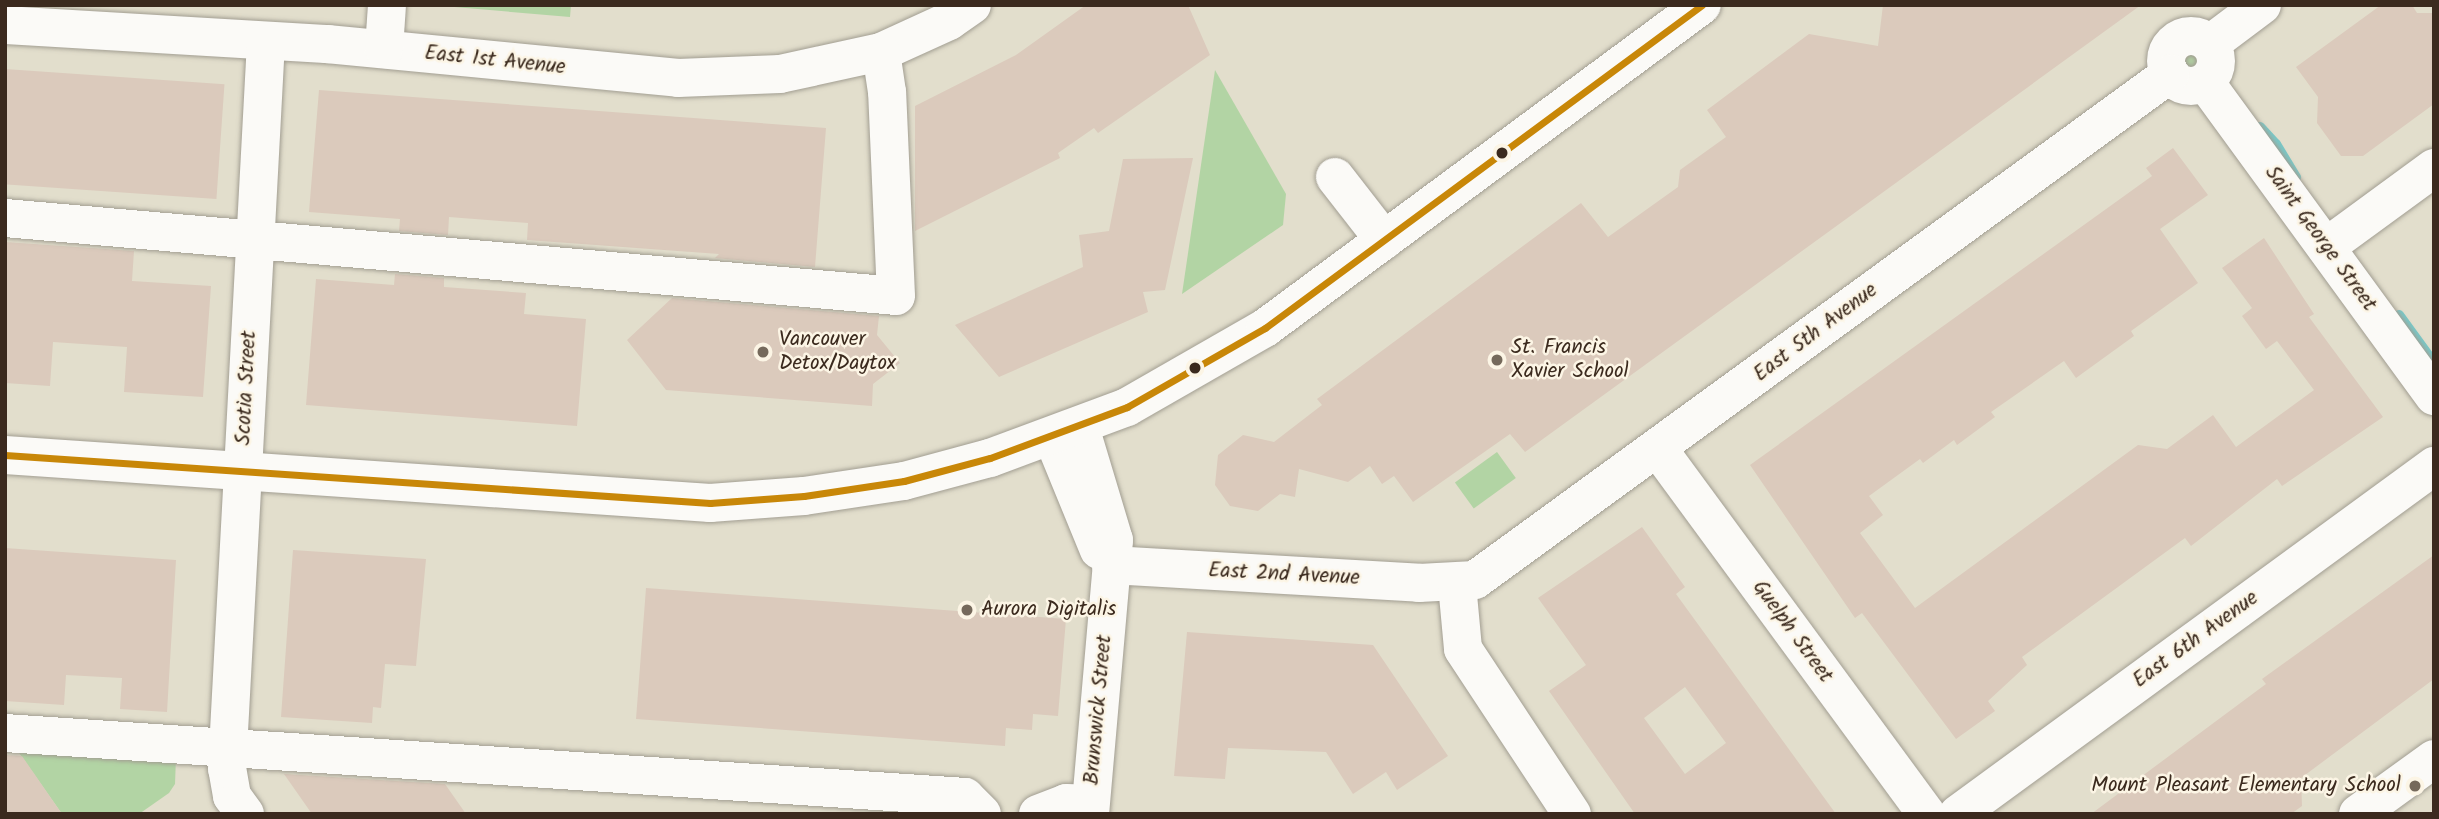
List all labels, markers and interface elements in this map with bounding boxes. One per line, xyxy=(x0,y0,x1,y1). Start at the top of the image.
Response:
street label: East 1st Avenue xyxy=(423,41,567,81)
unlabelled marker xyxy=(1495,146,1509,160)
street label: Saint George Street xyxy=(2259,161,2381,317)
street label: East 5th Avenue xyxy=(1749,278,1883,388)
place label: Vancouver Detox/Daytox xyxy=(779,327,896,377)
street label: Scotia Street xyxy=(231,330,263,446)
place label: St. Francis Xavier School xyxy=(1511,335,1629,385)
marker: Vancouver Detox/Daytox xyxy=(753,342,773,362)
marker: St. Francis Xavier School xyxy=(1489,352,1505,368)
unlabelled marker xyxy=(1188,361,1202,375)
street label: East 2nd Avenue xyxy=(1208,558,1360,592)
street label: Guelph Street xyxy=(1746,576,1838,688)
street label: East 6th Avenue xyxy=(2128,586,2264,694)
place label: Aurora Digitalis xyxy=(981,597,1116,623)
marker: Aurora Digitalis xyxy=(959,602,975,618)
street label: Brunswick Street xyxy=(1080,634,1118,786)
place label: Mount Pleasant Elementary School xyxy=(2091,773,2401,799)
marker: Mount Pleasant Elementary School xyxy=(2407,778,2423,794)

